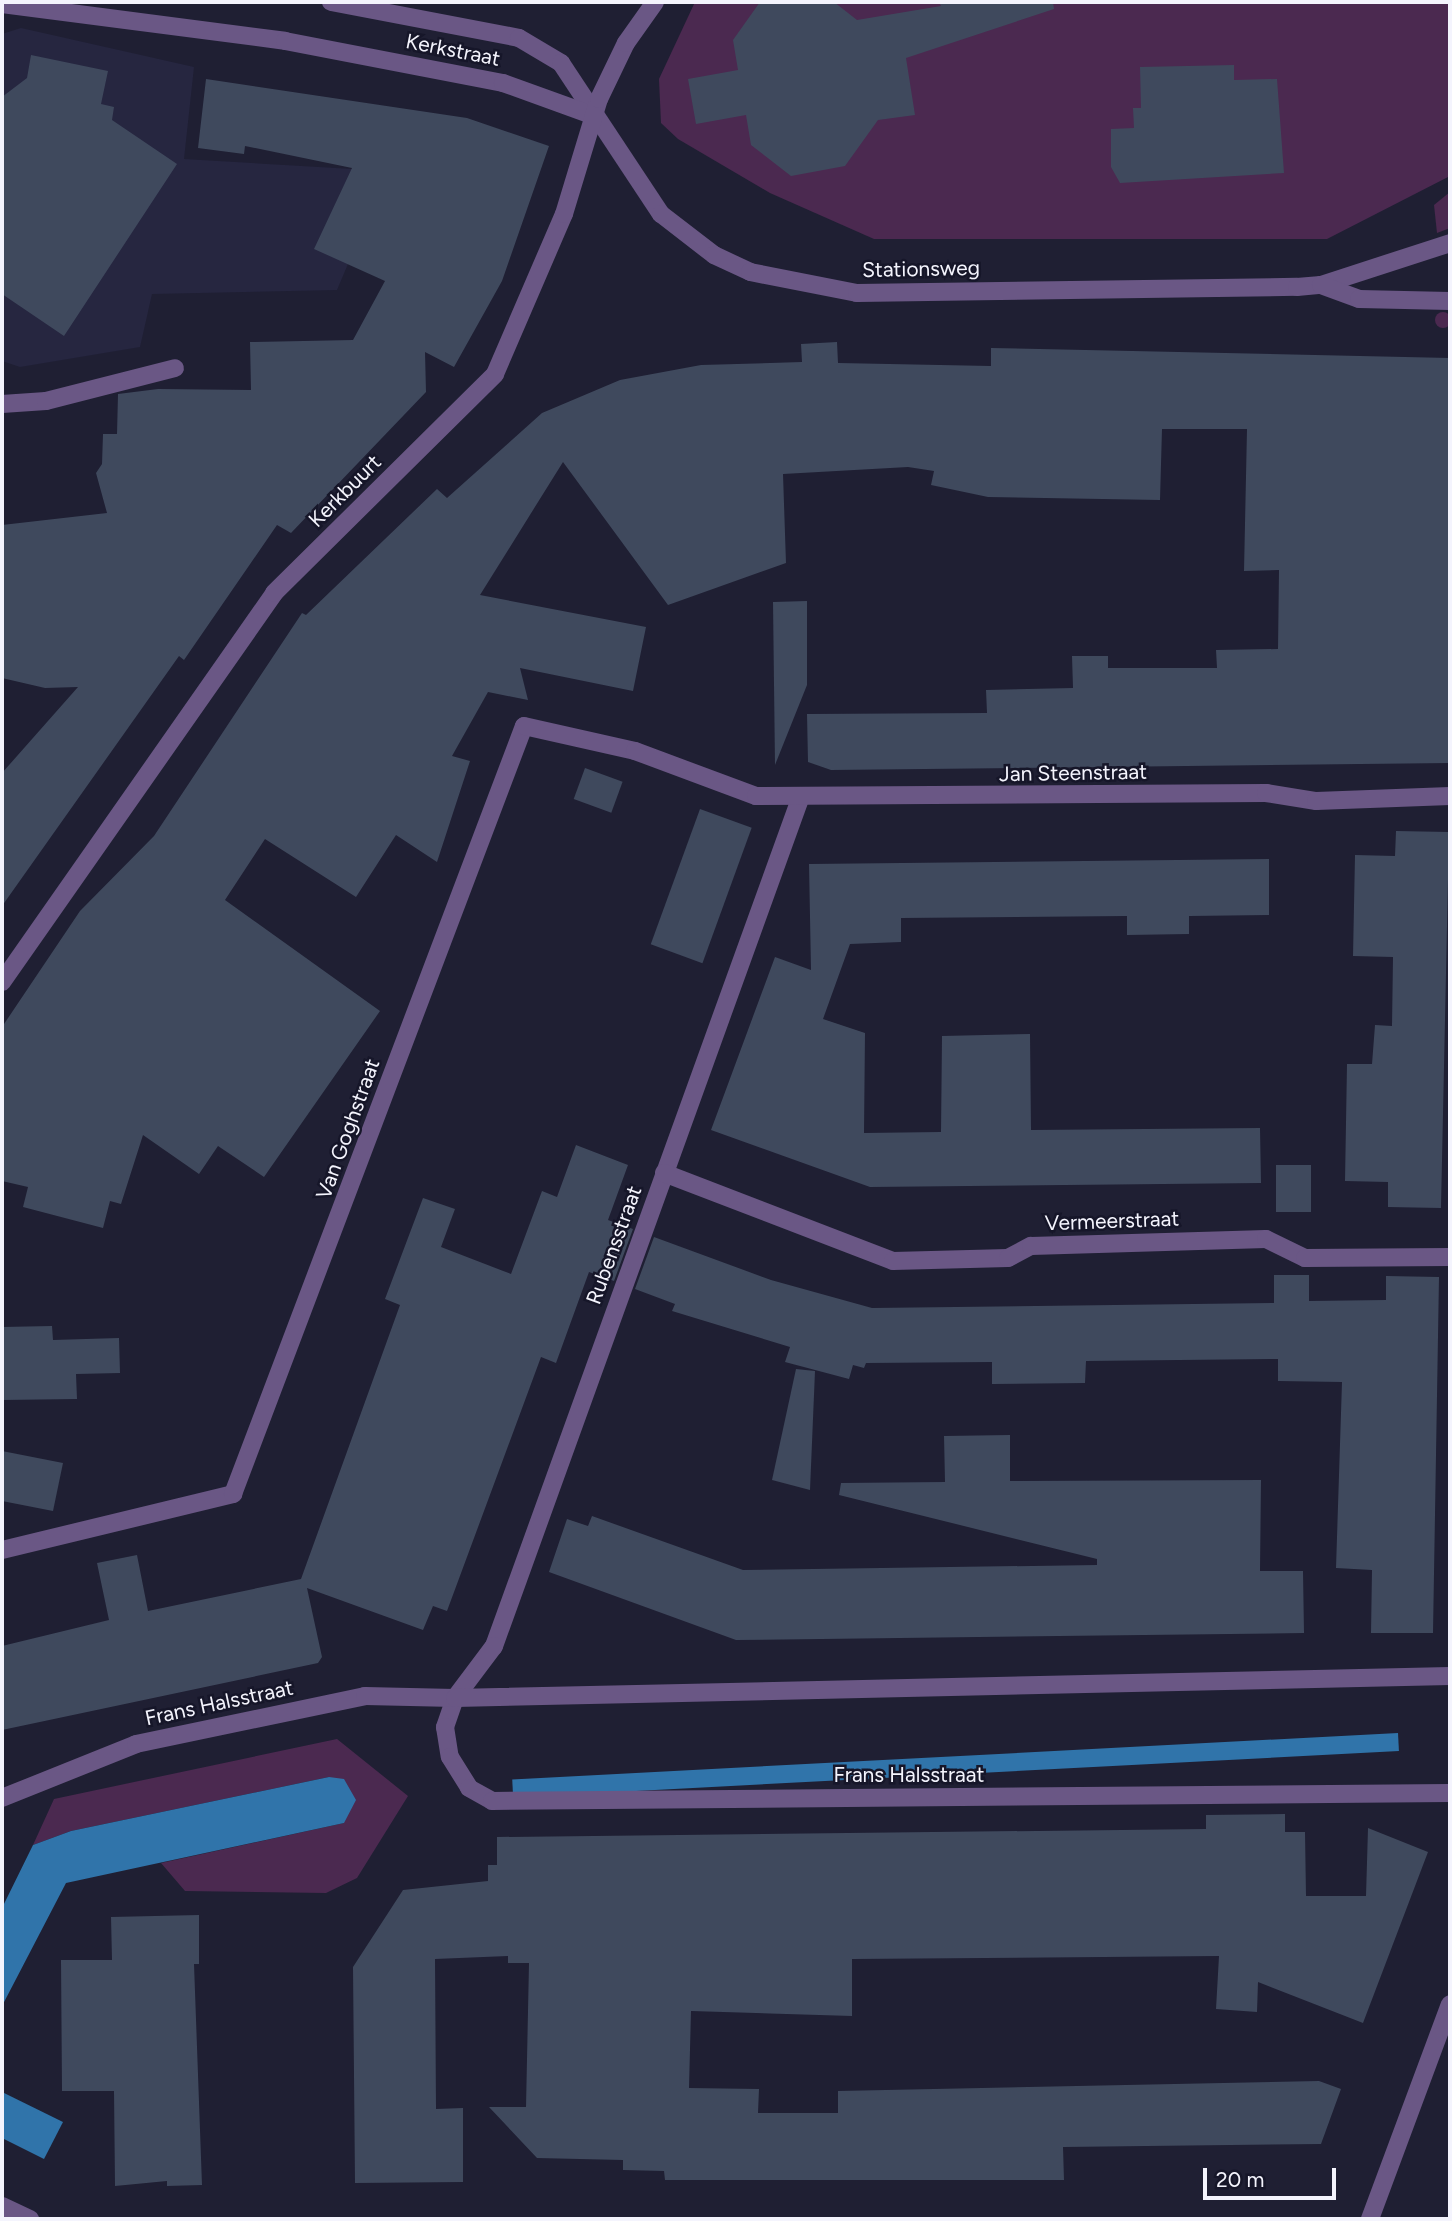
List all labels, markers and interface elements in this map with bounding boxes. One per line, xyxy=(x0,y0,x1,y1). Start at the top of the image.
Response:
street label: Kerkstraat xyxy=(404,29,502,71)
street label: Stationsweg xyxy=(862,255,980,283)
street label: Kerkbuurt xyxy=(304,450,386,532)
street label: Jan Steenstraat xyxy=(999,759,1147,787)
street label: Van Goghstraat xyxy=(311,1055,385,1203)
street label: Rubensstraat xyxy=(581,1182,647,1308)
street label: Vermeerstraat xyxy=(1044,1206,1180,1236)
street label: Frans Halsstraat xyxy=(143,1675,295,1731)
street label: Frans Halsstraat xyxy=(834,1762,984,1788)
scale bar xyxy=(1207,2154,1340,2198)
text: 20 m xyxy=(1216,2167,1264,2192)

